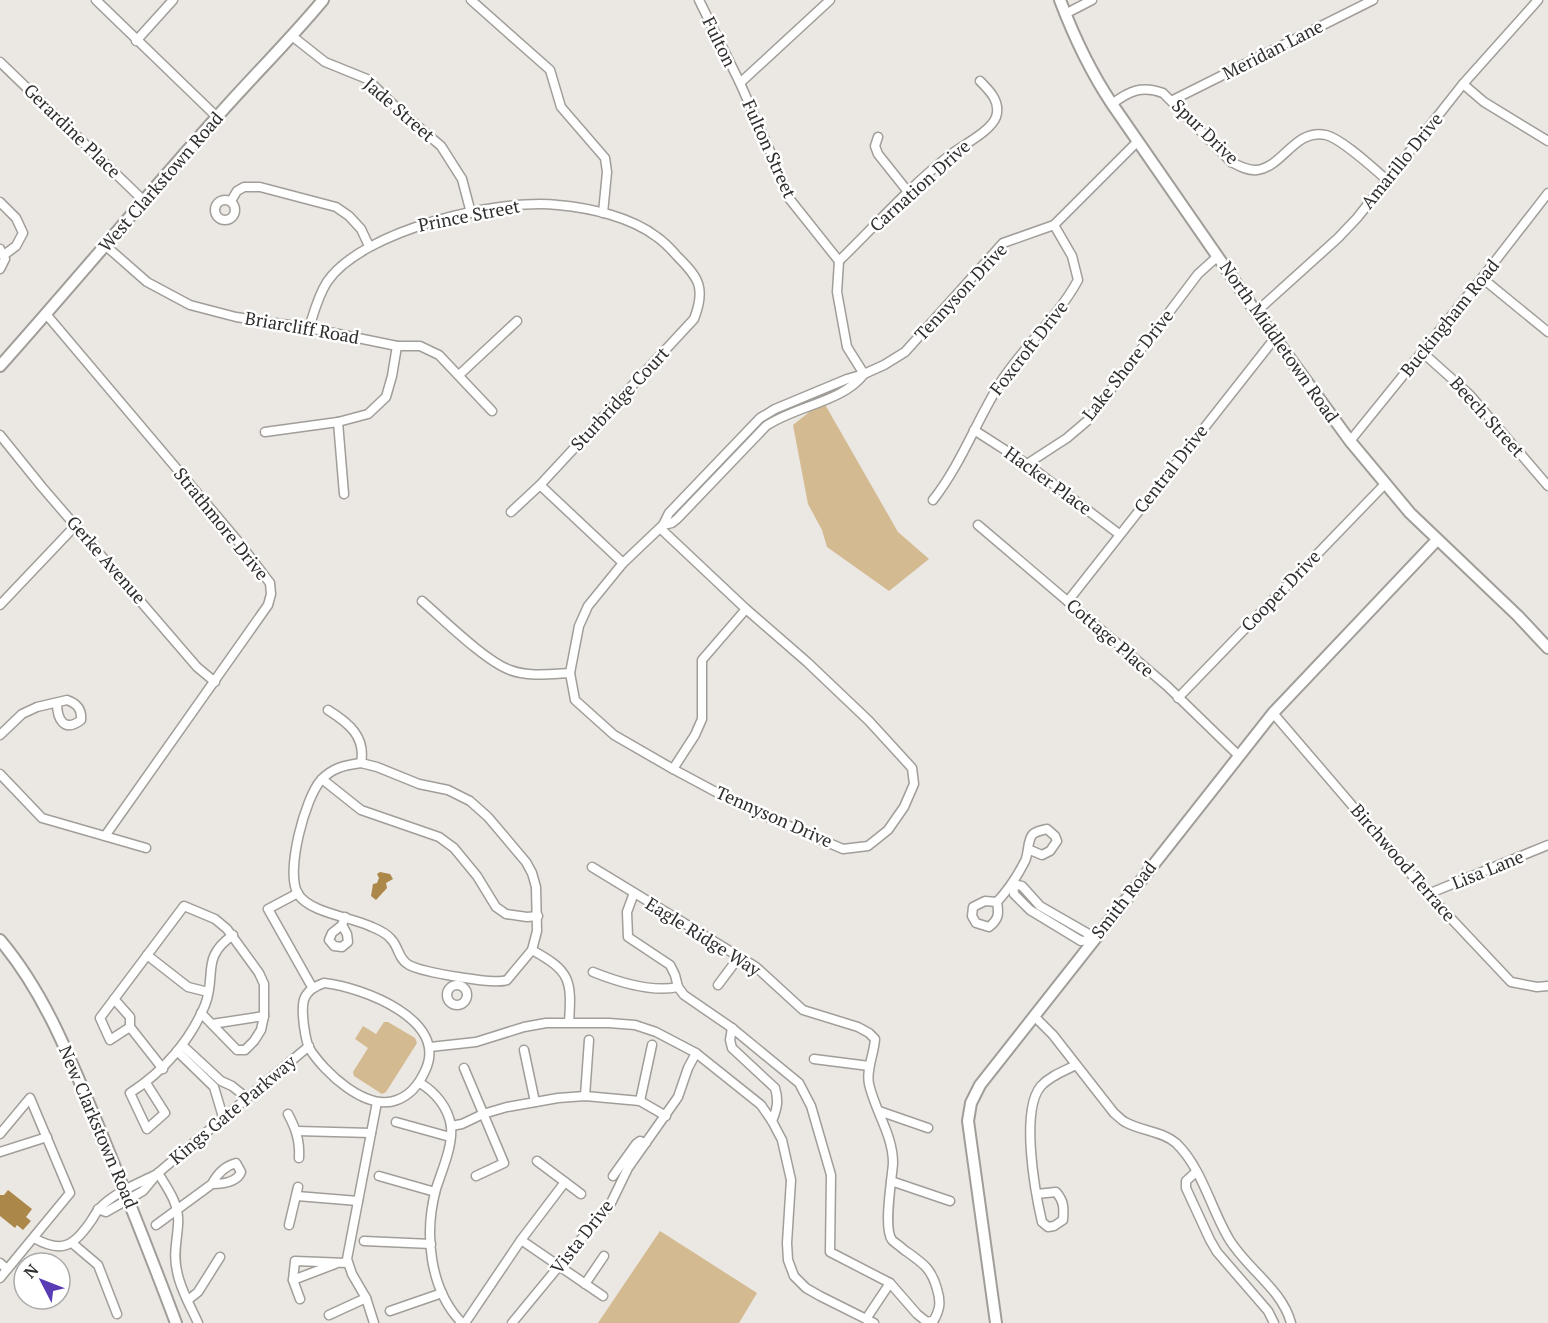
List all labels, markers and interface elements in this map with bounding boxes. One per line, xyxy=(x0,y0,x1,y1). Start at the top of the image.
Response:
street label: Fulton xyxy=(698,13,742,71)
street label: Meridan Lane xyxy=(1218,13,1327,85)
street label: Jade Street xyxy=(359,72,440,147)
street label: Gerardine Place xyxy=(19,78,126,183)
street label: Spur Drive xyxy=(1167,93,1244,169)
street label: Fulton Street xyxy=(738,96,802,202)
street label: West Clarkstown Road xyxy=(93,106,228,257)
street label: Amarillo Drive xyxy=(1355,107,1447,214)
street label: Carnation Drive xyxy=(864,134,975,237)
street label: Prince Street xyxy=(416,193,522,237)
street label: Tennyson Drive xyxy=(909,237,1012,345)
street label: Buckingham Road xyxy=(1394,254,1504,381)
street label: North Middletown Road xyxy=(1215,256,1345,427)
street label: Foxcroft Drive xyxy=(984,295,1073,400)
street label: Lake Shore Drive xyxy=(1076,304,1178,425)
street label: Briarcliff Road xyxy=(243,305,361,349)
street label: Sturbridge Court xyxy=(565,341,674,455)
street label: Beech Street xyxy=(1445,371,1531,462)
street label: Central Drive xyxy=(1128,419,1212,518)
street label: Hacker Place xyxy=(1000,440,1097,520)
street label: Strathmore Drive xyxy=(169,462,275,585)
street label: Gerke Avenue xyxy=(62,510,152,609)
street label: Cooper Drive xyxy=(1235,544,1325,636)
street label: Cottage Place xyxy=(1062,593,1160,682)
street label: Tennyson Drive xyxy=(712,780,837,853)
street label: Birchwood Terrace xyxy=(1346,798,1462,926)
street label: Lisa Lane xyxy=(1448,844,1527,894)
street label: Smith Road xyxy=(1085,856,1161,943)
street label: Eagle Ridge Way xyxy=(641,891,766,982)
street label: New Clarkstown Road xyxy=(54,1042,144,1212)
street label: Kings Gate Parkway xyxy=(164,1049,301,1169)
street label: Vista Drive xyxy=(544,1194,618,1279)
north arrow xyxy=(12,1251,72,1311)
text: N xyxy=(19,1259,43,1283)

